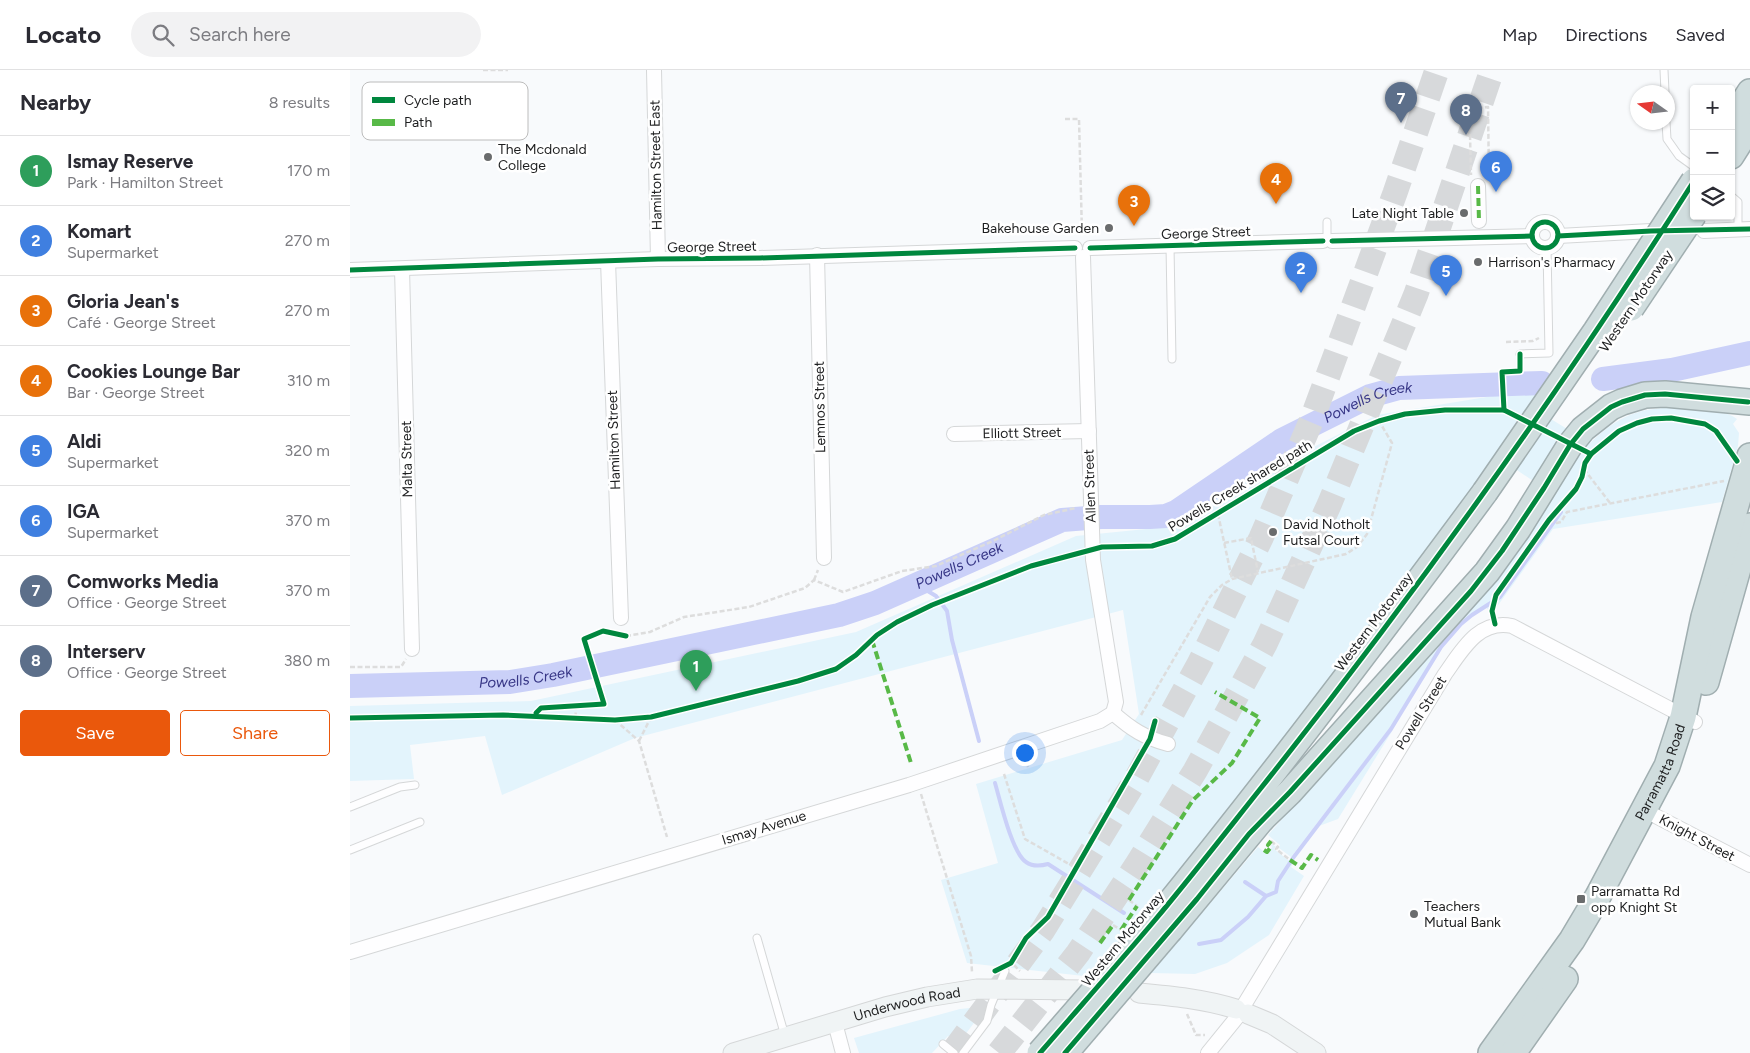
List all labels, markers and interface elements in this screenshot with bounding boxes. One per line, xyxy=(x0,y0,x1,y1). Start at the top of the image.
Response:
search box xyxy=(131,12,481,57)
text: Locato xyxy=(25,20,101,49)
icon: search xyxy=(149,21,177,49)
text: Search here xyxy=(189,23,291,46)
text: Map xyxy=(1502,24,1537,46)
text: Directions xyxy=(1565,24,1647,46)
text: Saved xyxy=(1675,24,1725,46)
legend xyxy=(362,82,528,140)
pin: 7 xyxy=(1385,82,1417,123)
north arrow xyxy=(1630,85,1675,130)
map controls xyxy=(1690,85,1735,220)
button: + xyxy=(1690,85,1735,130)
text: Nearby xyxy=(20,90,91,115)
text: Cycle path xyxy=(404,92,472,109)
text: 8 results xyxy=(269,93,330,112)
pin: 8 xyxy=(1450,94,1482,135)
street label: Hamilton Street East xyxy=(646,100,666,230)
text: Path xyxy=(404,114,432,131)
button: − xyxy=(1690,130,1735,175)
place label: The Mcdonald College xyxy=(498,141,587,174)
text: Ismay Reserve xyxy=(67,150,193,173)
marker: The Mcdonald College xyxy=(482,151,494,163)
pin: 6 xyxy=(1480,151,1512,192)
text: 1 xyxy=(33,161,39,180)
text: 170 m xyxy=(287,161,330,180)
pin: 4 xyxy=(1260,163,1292,204)
text: Park · Hamilton Street xyxy=(67,173,223,192)
button: layers xyxy=(1690,175,1735,220)
pin: 3 xyxy=(1118,185,1150,226)
place label: Late Night Table xyxy=(1351,205,1454,222)
marker: Late Night Table xyxy=(1458,207,1470,219)
text: Komart xyxy=(67,220,132,243)
place label: Bakehouse Garden xyxy=(981,220,1099,237)
marker: Bakehouse Garden xyxy=(1103,222,1115,234)
street label: George Street xyxy=(1161,223,1251,243)
text: 2 xyxy=(31,231,41,250)
text: 270 m xyxy=(285,231,330,250)
street label: George Street xyxy=(667,238,757,256)
text: Supermarket xyxy=(67,243,159,262)
street label: Western Motorway xyxy=(1596,246,1677,355)
pin: 2 xyxy=(1285,252,1317,293)
place label: Harrison's Pharmacy xyxy=(1488,254,1616,271)
pin: 5 xyxy=(1430,255,1462,296)
marker: Harrison's Pharmacy xyxy=(1472,256,1484,268)
text: Gloria Jean's xyxy=(67,290,179,313)
text: 3 xyxy=(32,301,40,320)
text: 270 m xyxy=(285,301,330,320)
text: Café · George Street xyxy=(67,313,216,332)
text: Cookies Lounge Bar xyxy=(67,360,240,383)
street label: Lemnos Street xyxy=(811,361,829,453)
text: 4 xyxy=(31,371,41,390)
text: 310 m xyxy=(287,371,330,390)
water label: Powells Creek xyxy=(1320,379,1413,427)
text: Bar · George Street xyxy=(67,383,205,402)
street label: Hamilton Street xyxy=(604,390,624,490)
street label: Malta Street xyxy=(398,420,416,498)
street label: Elliott Street xyxy=(982,424,1062,442)
text: Aldi xyxy=(67,430,102,453)
street label: Powells Creek shared path xyxy=(1165,436,1315,536)
text: 5 xyxy=(31,441,41,460)
text: 320 m xyxy=(285,441,330,460)
street label: Allen Street xyxy=(1080,449,1100,523)
text: Supermarket xyxy=(67,453,159,472)
text: IGA xyxy=(67,500,100,523)
text: 6 xyxy=(31,511,41,530)
text: 370 m xyxy=(285,511,330,530)
place label: David Notholt Futsal Court xyxy=(1283,516,1370,549)
text: Supermarket xyxy=(67,523,159,542)
marker: David Notholt Futsal Court xyxy=(1267,526,1279,538)
water label: Powells Creek xyxy=(913,538,1007,593)
street label: Western Motorway xyxy=(1331,569,1417,675)
text: Comworks Media xyxy=(67,570,219,593)
text: 7 xyxy=(32,581,40,600)
text: 370 m xyxy=(285,581,330,600)
text: Office · George Street xyxy=(67,593,227,612)
text: Interserv xyxy=(67,640,146,663)
pin: 1 xyxy=(680,650,712,691)
text: 8 xyxy=(31,651,41,670)
text: 380 m xyxy=(284,651,330,670)
water label: Powells Creek xyxy=(479,662,575,692)
text: Office · George Street xyxy=(67,663,227,682)
street label: Powell Street xyxy=(1392,673,1450,753)
button: Save xyxy=(20,710,170,756)
button: Share xyxy=(180,710,330,756)
street label: Parramatta Road xyxy=(1631,722,1689,823)
your location xyxy=(1012,740,1038,766)
street label: Ismay Avenue xyxy=(720,807,809,849)
street label: Knight Street xyxy=(1656,811,1738,865)
place label: Parramatta Rd opp Knight St xyxy=(1591,883,1680,916)
street label: Western Motorway xyxy=(1078,887,1168,990)
marker: Parramatta Rd opp Knight St xyxy=(1575,893,1587,905)
place label: Teachers Mutual Bank xyxy=(1424,898,1501,931)
marker: Teachers Mutual Bank xyxy=(1408,908,1420,920)
street label: Underwood Road xyxy=(851,983,962,1025)

